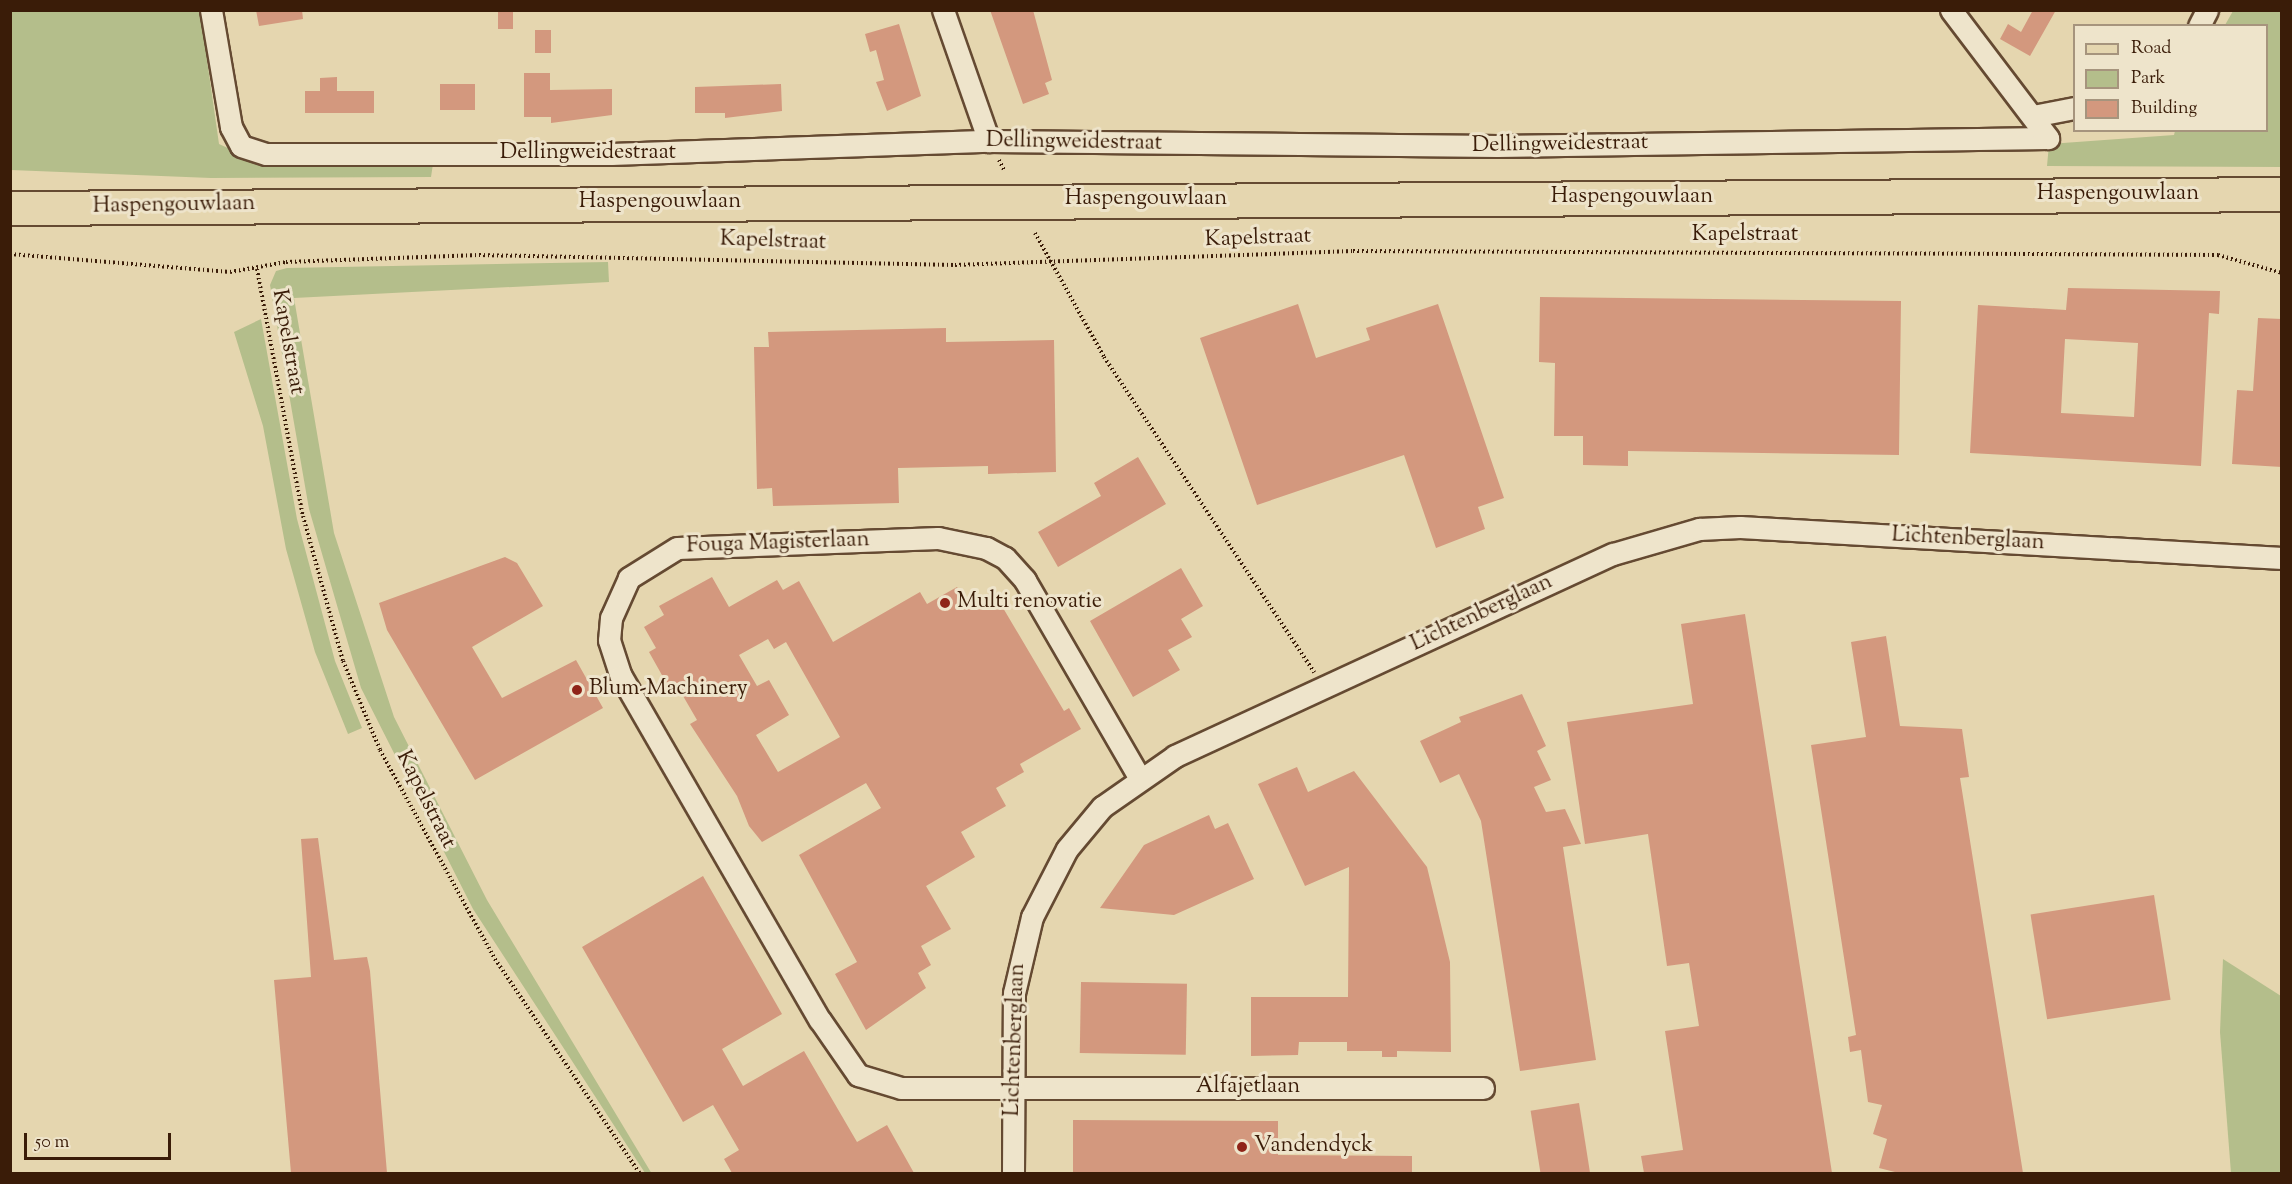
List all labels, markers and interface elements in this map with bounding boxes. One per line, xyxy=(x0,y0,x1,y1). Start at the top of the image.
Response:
legend xyxy=(2073,24,2268,132)
text: Road xyxy=(2131,36,2171,62)
text: Park xyxy=(2131,66,2165,92)
text: Building xyxy=(2131,96,2197,122)
street label: Dellingweidestraat xyxy=(986,128,1162,158)
street label: Dellingweidestraat xyxy=(1472,130,1648,160)
street label: Dellingweidestraat xyxy=(500,141,676,167)
street label: Haspengouwlaan xyxy=(2037,182,2199,208)
street label: Haspengouwlaan xyxy=(1551,185,1713,211)
street label: Haspengouwlaan xyxy=(1065,187,1227,213)
street label: Haspengouwlaan xyxy=(579,190,741,216)
street label: Haspengouwlaan xyxy=(93,191,255,221)
street label: Kapelstraat xyxy=(1692,223,1798,249)
street label: Kapelstraat xyxy=(1204,224,1312,254)
street label: Kapelstraat xyxy=(719,227,827,257)
street label: Kapelstraat xyxy=(265,287,309,397)
street label: Lichtenberglaan xyxy=(1891,523,2045,557)
street label: Fouga Magisterlaan xyxy=(686,528,870,560)
street label: Lichtenberglaan xyxy=(1407,570,1557,658)
place label: Multi renovatie xyxy=(957,590,1102,616)
marker: Multi renovatie xyxy=(938,596,952,610)
place label: Blum-Machinery xyxy=(589,677,748,703)
marker: Blum-Machinery xyxy=(570,683,584,697)
street label: Kapelstraat xyxy=(389,747,461,853)
street label: Lichtenberglaan xyxy=(1000,963,1032,1117)
street label: Alfajetlaan xyxy=(1196,1075,1300,1101)
scale bar xyxy=(27,1121,174,1159)
text: 50 m xyxy=(35,1130,69,1156)
place label: Vandendyck xyxy=(1254,1134,1373,1160)
marker: Vandendyck xyxy=(1235,1140,1249,1154)

